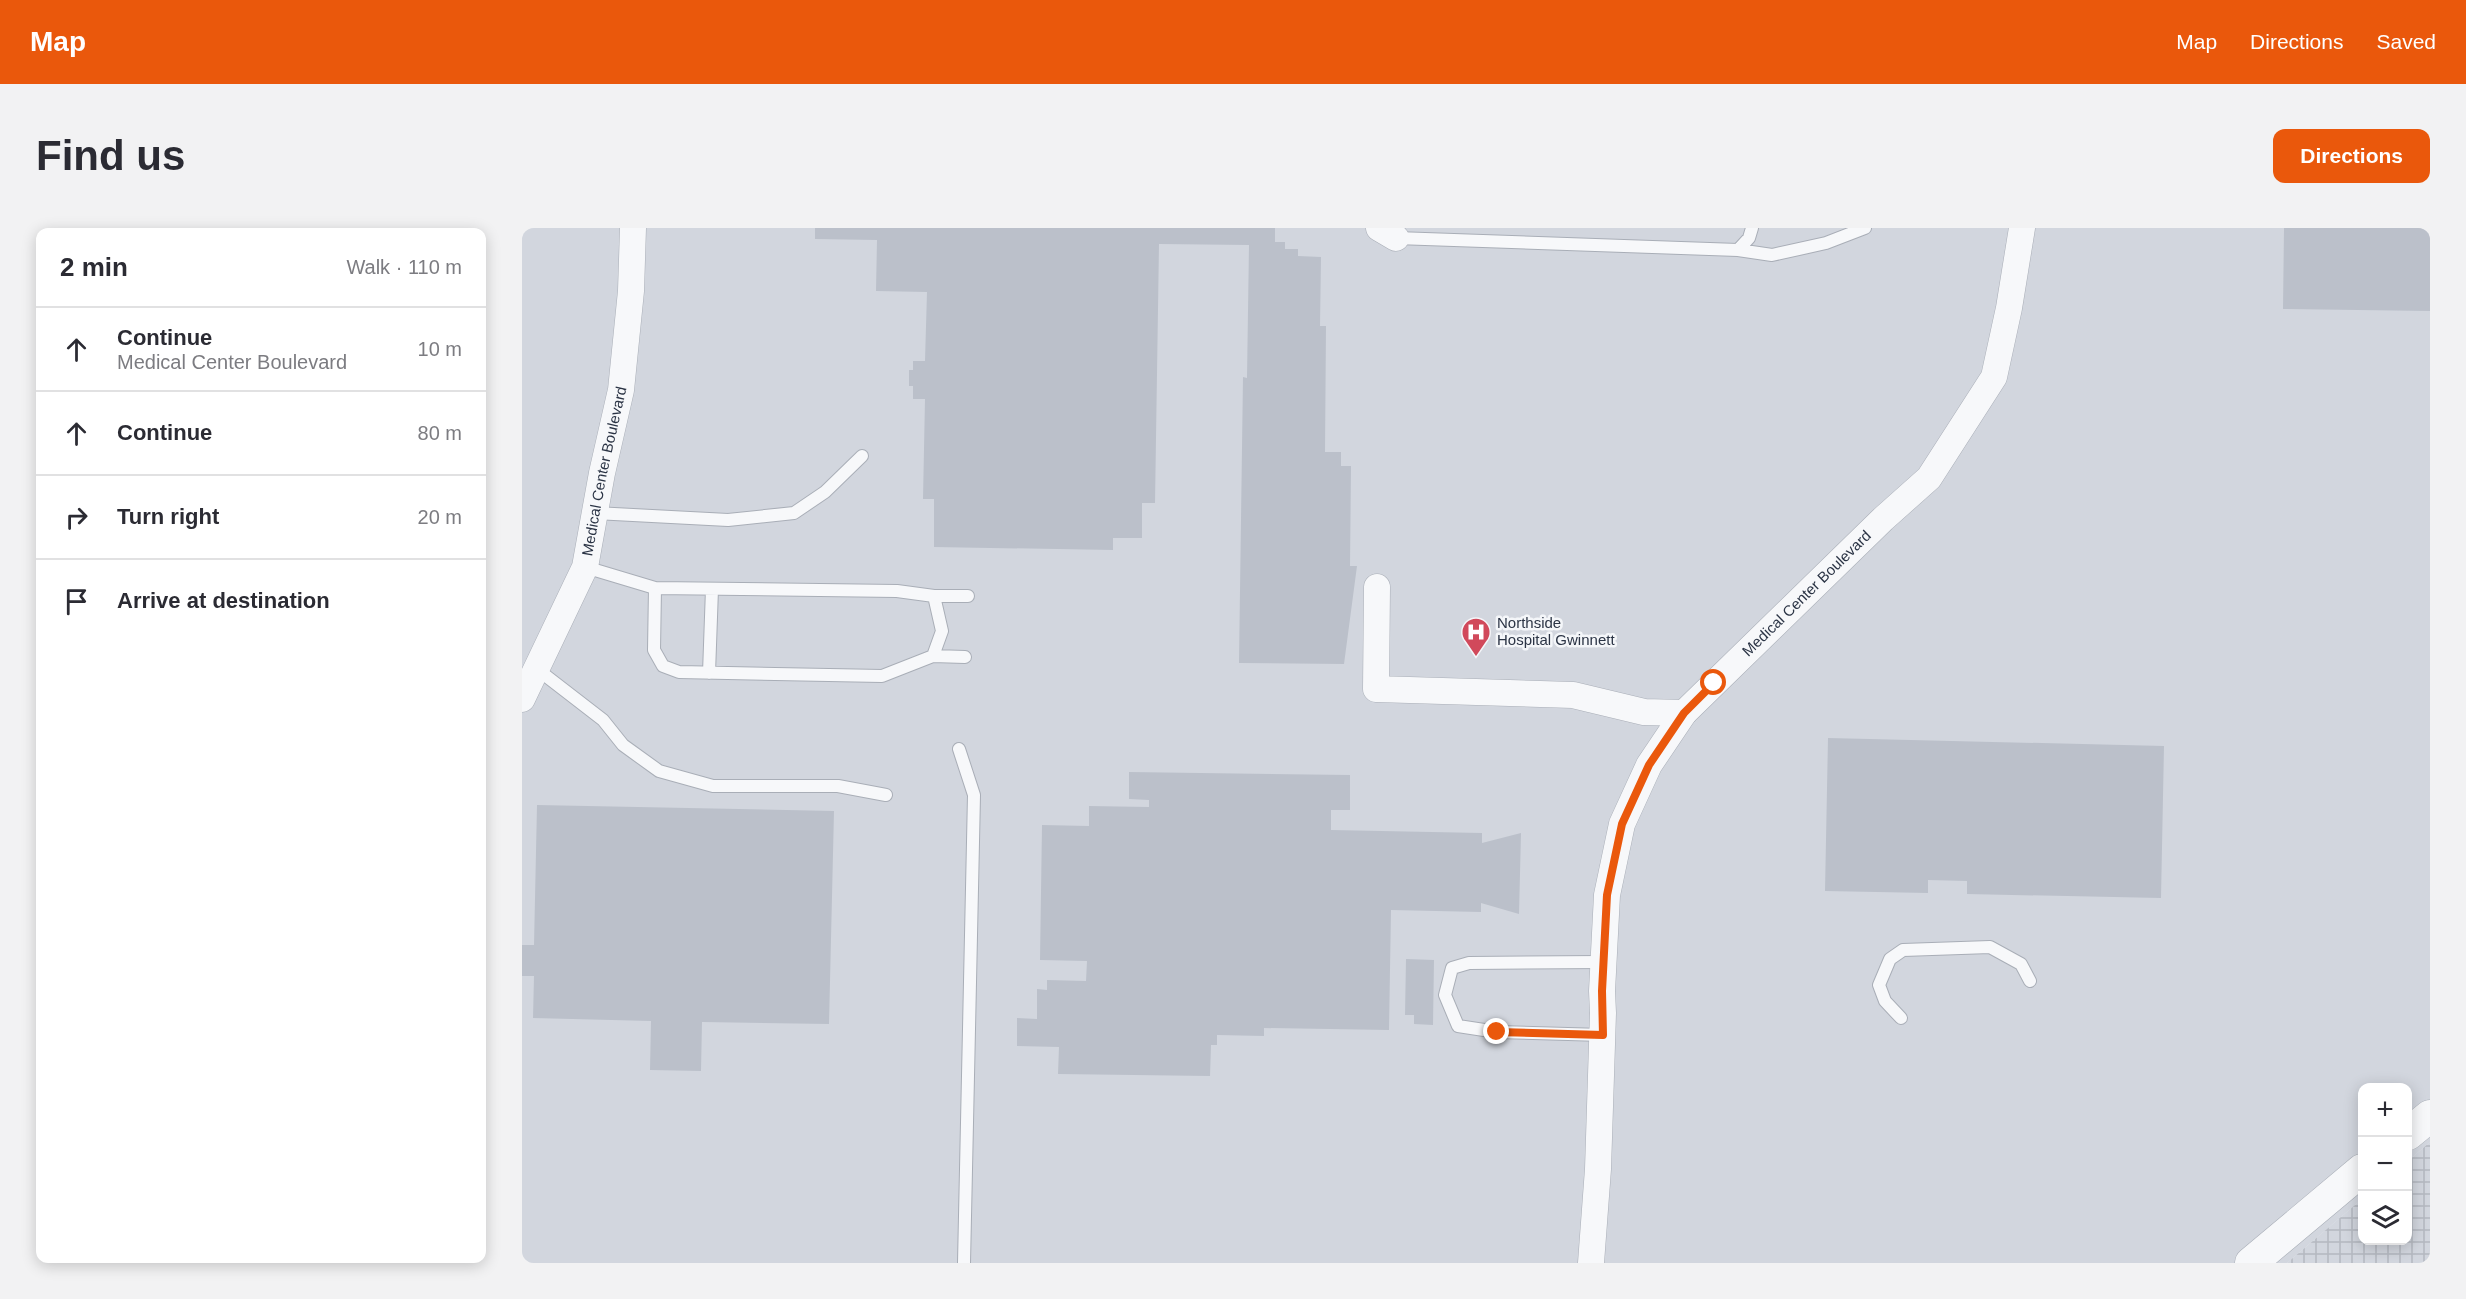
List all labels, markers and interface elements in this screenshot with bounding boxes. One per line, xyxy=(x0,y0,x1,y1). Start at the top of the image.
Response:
text: Map xyxy=(30,26,86,57)
text: Map xyxy=(2176,30,2217,53)
text: Directions xyxy=(2250,30,2343,53)
text: Saved xyxy=(2376,30,2436,53)
button: Directions xyxy=(2273,129,2430,183)
text: Find us xyxy=(36,132,185,179)
text: 2 min xyxy=(60,252,128,282)
text: Walk · 110 m xyxy=(346,256,462,278)
text: Continue xyxy=(117,325,212,350)
icon: ahead xyxy=(60,333,93,366)
text: 10 m xyxy=(418,338,462,360)
text: Medical Center Boulevard xyxy=(117,351,347,373)
street label: Medical Center Boulevard xyxy=(578,385,630,557)
icon: ahead xyxy=(60,417,93,450)
text: Continue xyxy=(117,420,212,445)
text: 80 m xyxy=(418,422,462,444)
icon: right xyxy=(60,501,93,534)
text: Turn right xyxy=(117,504,219,529)
text: 20 m xyxy=(418,506,462,528)
street label: Medical Center Boulevard xyxy=(1739,527,1874,659)
icon: arrive xyxy=(60,585,93,618)
text: Arrive at destination xyxy=(117,588,330,613)
place label: Northside Hospital Gwinnett xyxy=(1497,614,1615,648)
hospital icon: Northside Hospital Gwinnett xyxy=(1460,616,1492,658)
route start xyxy=(1700,669,1726,695)
route end xyxy=(1483,1018,1509,1044)
map controls xyxy=(2358,1083,2412,1245)
button: + xyxy=(2358,1083,2412,1137)
button: − xyxy=(2358,1137,2412,1191)
button: layers xyxy=(2358,1191,2412,1245)

